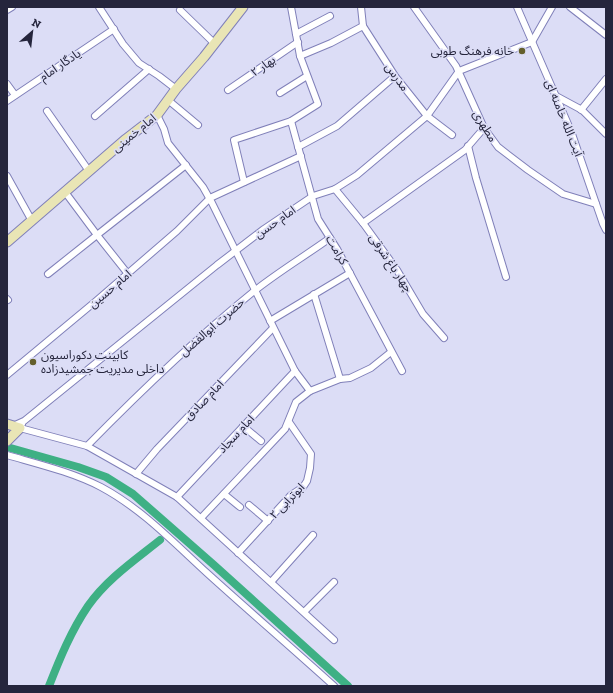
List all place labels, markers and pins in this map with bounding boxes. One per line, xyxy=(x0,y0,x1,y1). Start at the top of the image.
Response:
place label: خانه فرهنگ طوبی xyxy=(431,44,514,58)
marker: خانه فرهنگ طوبی xyxy=(517,46,527,56)
place label: کابینت دکوراسیون داخلی مدیریت جمشیدزاده xyxy=(41,348,165,376)
marker: کابینت دکوراسیون داخلی مدیریت جمشیدزاده xyxy=(28,357,38,367)

